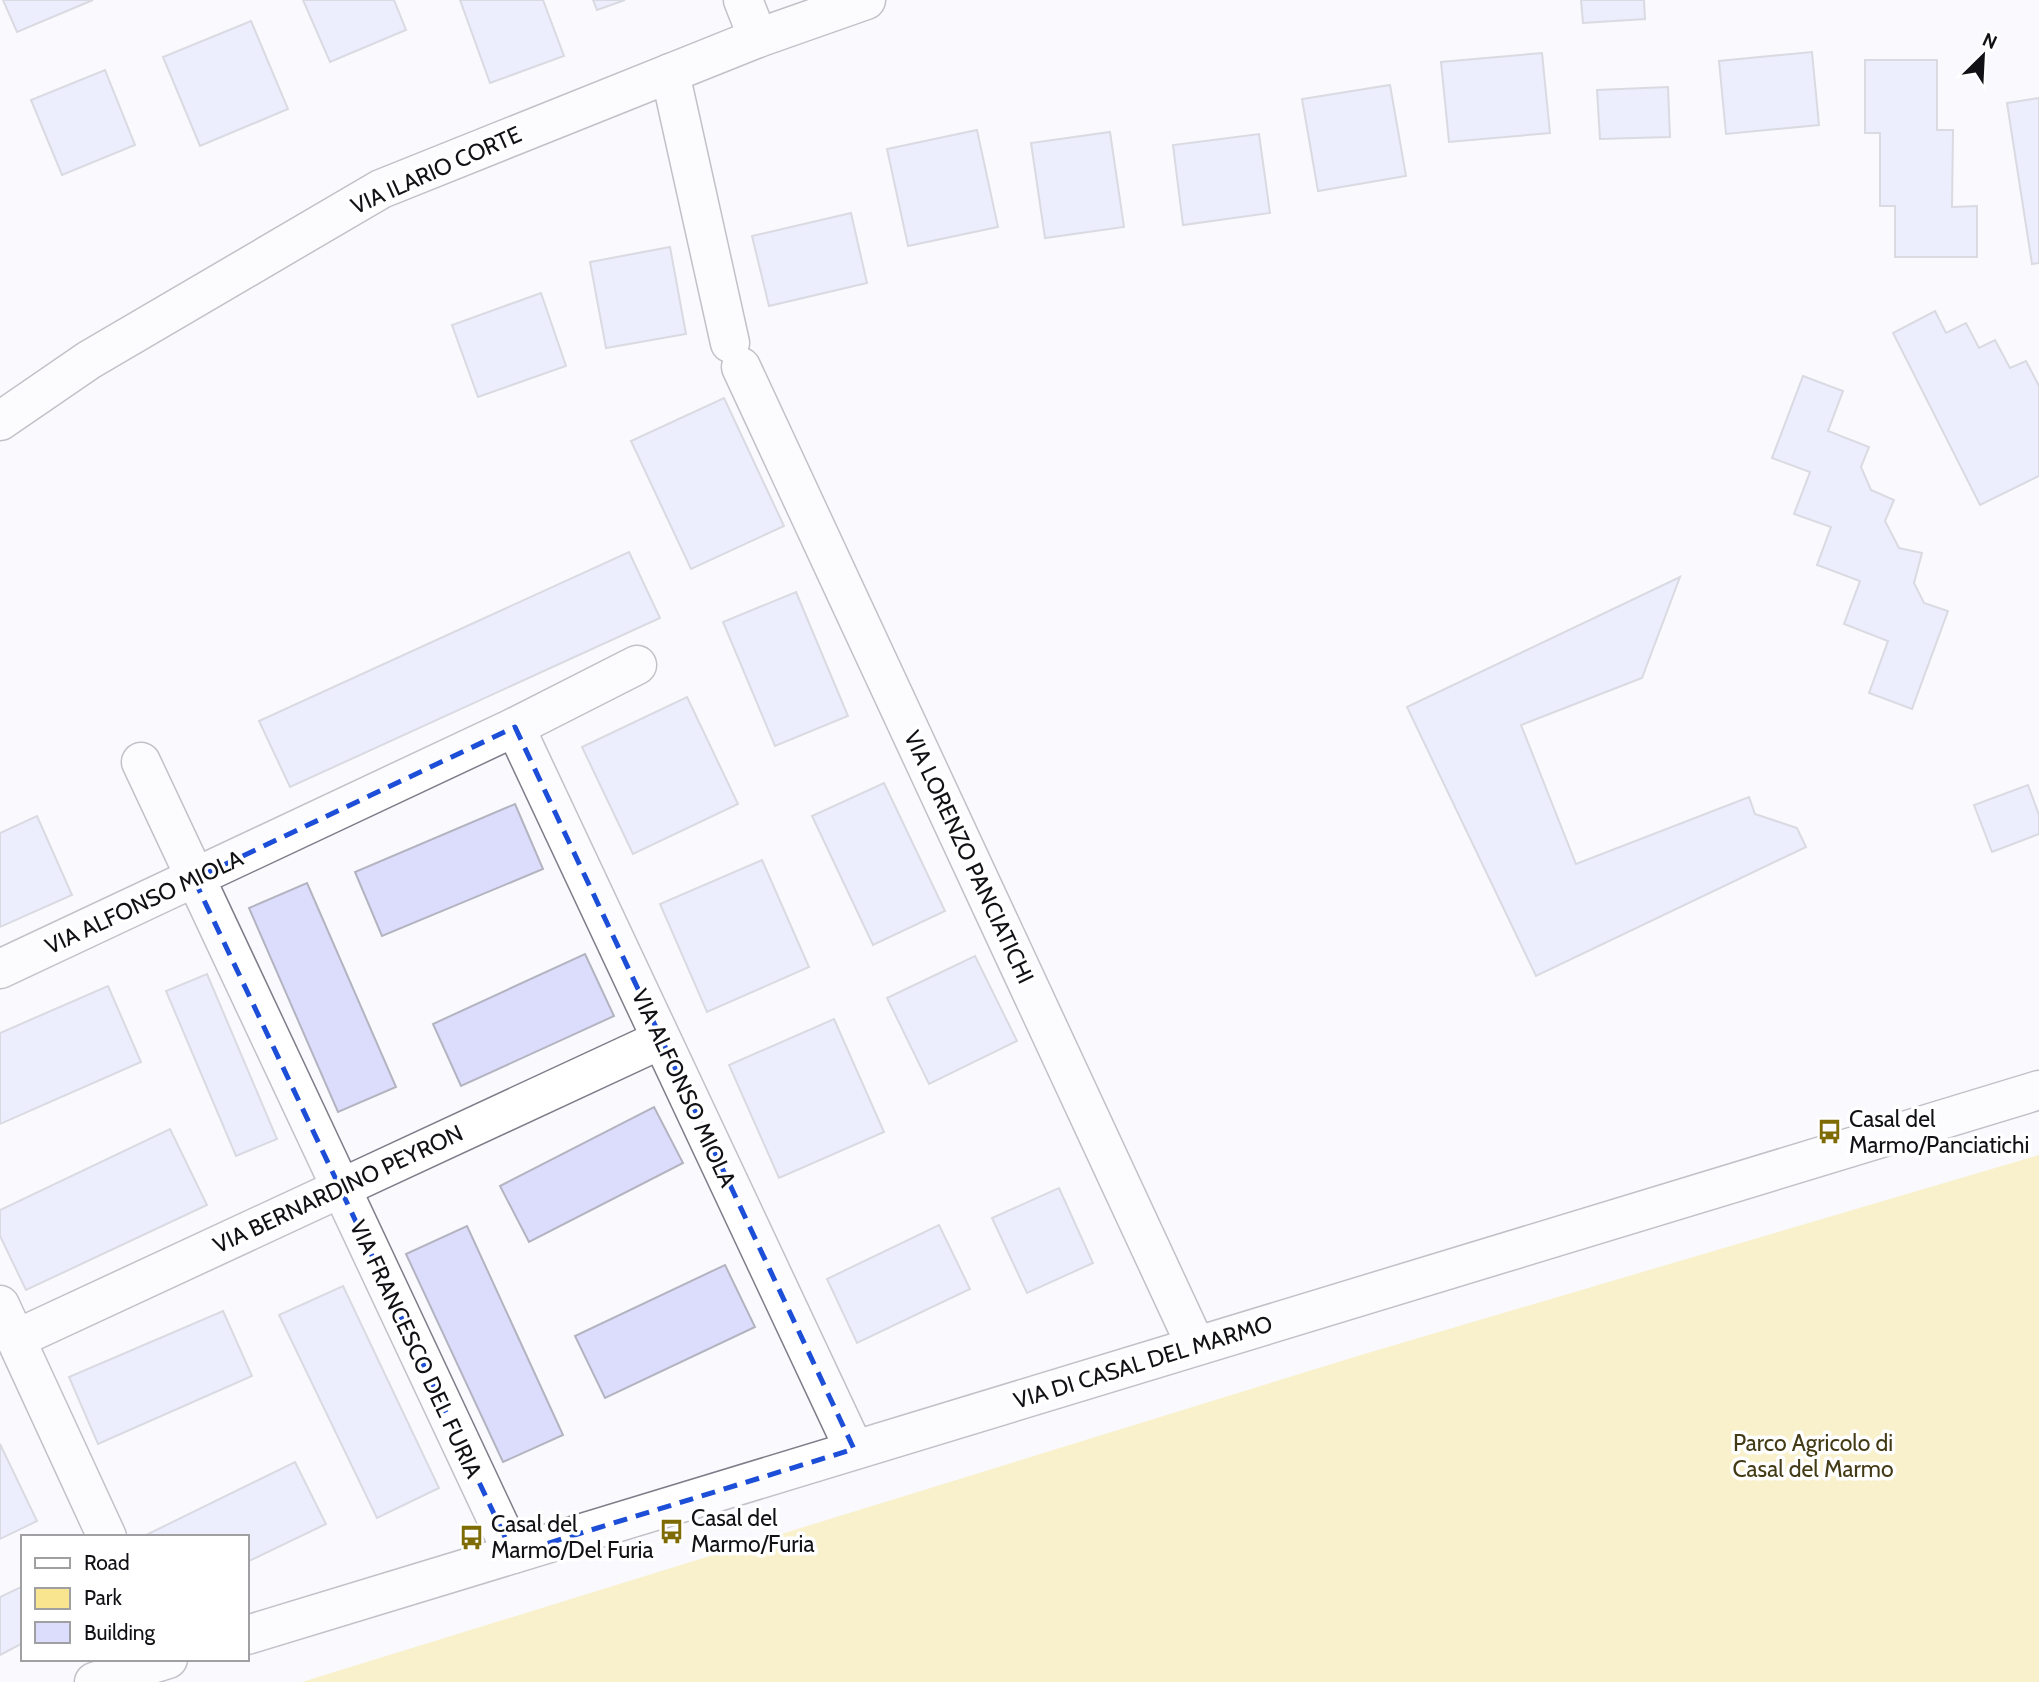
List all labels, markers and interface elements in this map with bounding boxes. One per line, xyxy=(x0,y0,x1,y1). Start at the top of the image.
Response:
north arrow xyxy=(1948,21,2018,91)
text: N xyxy=(1979,28,2001,54)
street label: VIA ILARIO CORTE xyxy=(346,120,526,220)
street label: VIA LORENZO PANCIATICHI xyxy=(898,726,1040,988)
street label: VIA ALFONSO MIOLA xyxy=(41,844,247,960)
street label: VIA ALFONSO MIOLA xyxy=(626,985,742,1191)
place label: Casal del Marmo/Panciatichi xyxy=(1849,1105,2029,1159)
bus stop icon: Casal del Marmo/Panciatichi xyxy=(1815,1118,1843,1146)
street label: VIA BERNARDINO PEYRON xyxy=(209,1119,467,1259)
street label: VIA FRANCESCO DEL FURIA xyxy=(344,1216,488,1482)
street label: VIA DI CASAL DEL MARMO xyxy=(1010,1309,1276,1415)
park label: Parco Agricolo di Casal del Marmo xyxy=(1732,1429,1894,1483)
place label: Casal del Marmo/Furia xyxy=(691,1504,814,1558)
place label: Casal del Marmo/Del Furia xyxy=(491,1510,653,1564)
bus stop icon: Casal del Marmo/Furia xyxy=(657,1517,685,1545)
bus stop icon: Casal del Marmo/Del Furia xyxy=(457,1523,485,1551)
legend xyxy=(21,1535,248,1661)
text: Road xyxy=(84,1550,130,1575)
text: Park xyxy=(84,1585,122,1610)
text: Building xyxy=(84,1620,156,1645)

